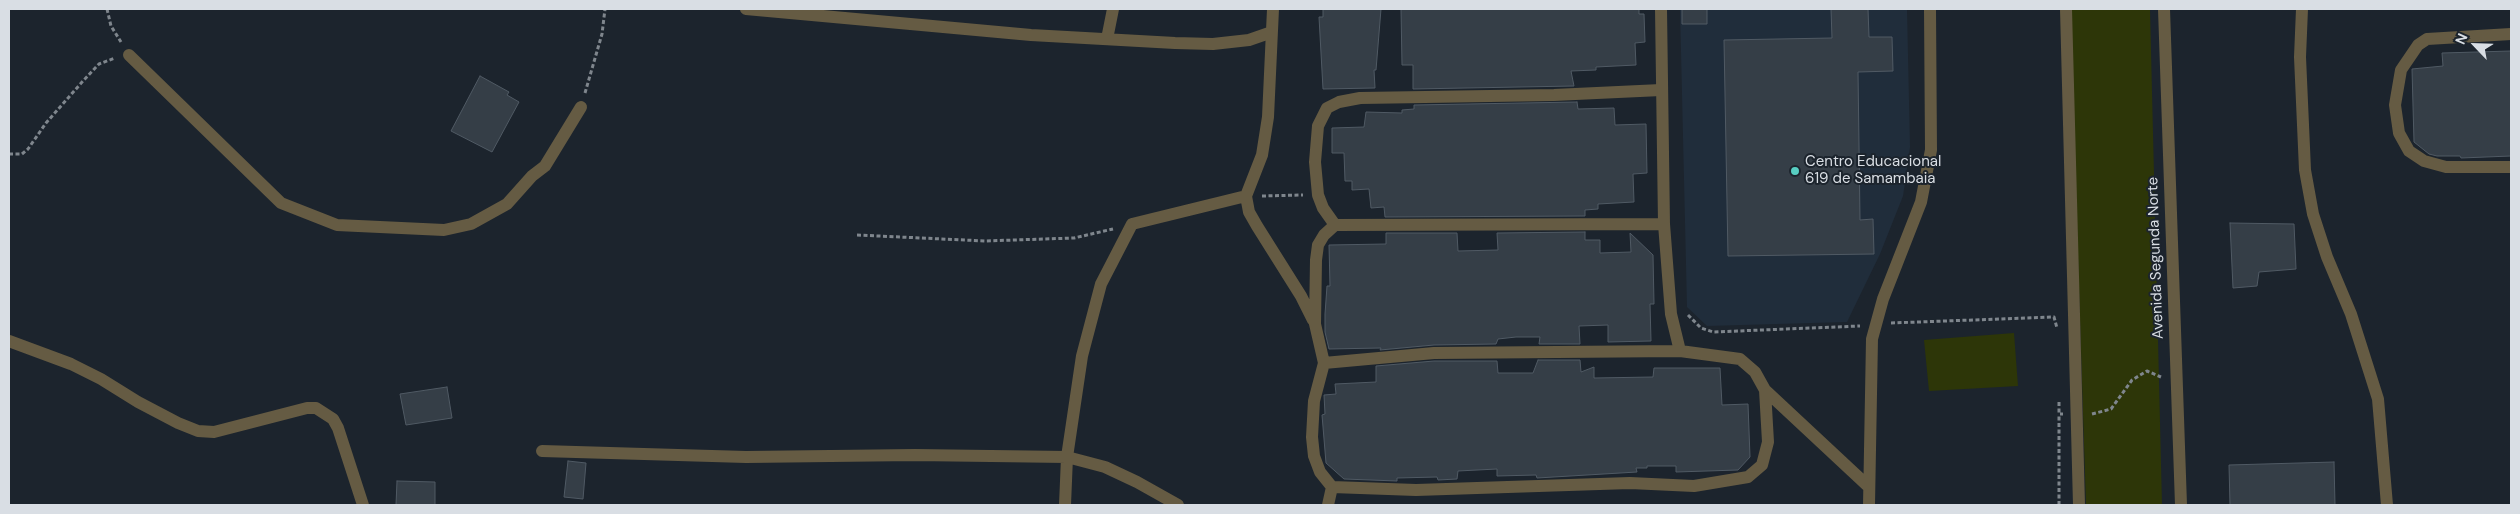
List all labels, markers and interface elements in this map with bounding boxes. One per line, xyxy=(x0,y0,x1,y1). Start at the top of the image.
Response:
north arrow xyxy=(2450,20,2500,70)
text: N xyxy=(2451,31,2472,47)
place label: Centro Educacional 619 de Samambaia xyxy=(1805,153,1941,188)
marker: Centro Educacional 619 de Samambaia xyxy=(1789,165,1801,177)
street label: Avenida Segunda Norte xyxy=(2144,177,2168,339)

